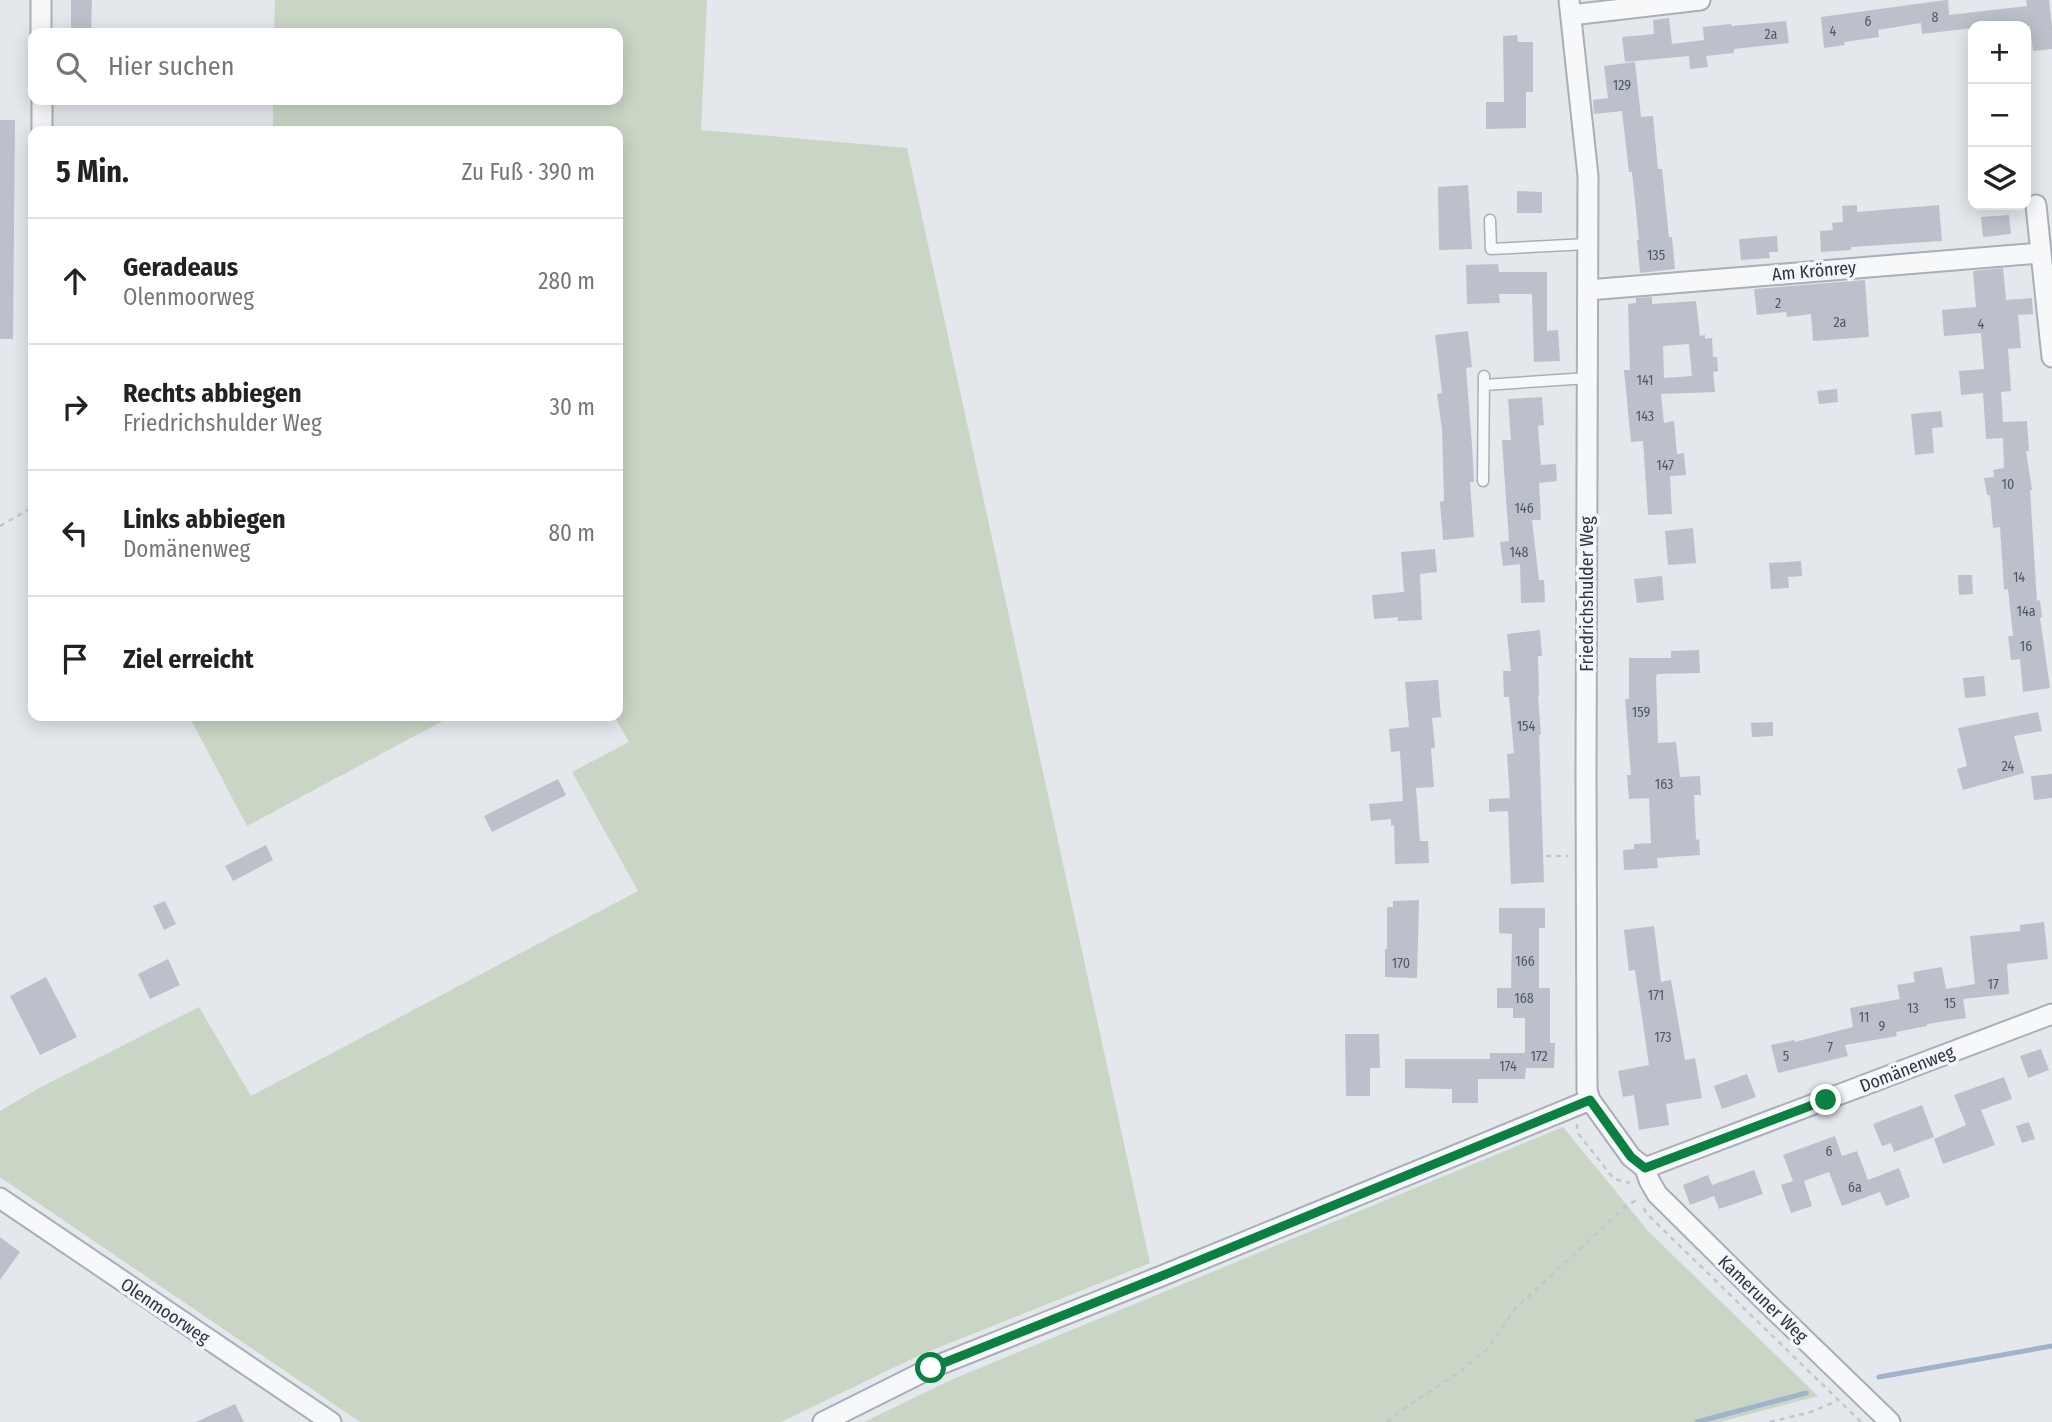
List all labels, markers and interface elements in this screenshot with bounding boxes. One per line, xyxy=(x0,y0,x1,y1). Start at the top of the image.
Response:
house number: 8 xyxy=(1932,9,1939,26)
house number: 6 xyxy=(1865,13,1872,30)
map controls xyxy=(1968,21,2031,210)
button: + xyxy=(1968,21,2031,84)
house number: 4 xyxy=(1830,23,1837,40)
house number: 2a xyxy=(1765,26,1778,43)
search box xyxy=(28,28,623,105)
icon: search xyxy=(52,48,90,86)
text: Hier suchen xyxy=(108,51,234,82)
house number: 129 xyxy=(1613,77,1631,94)
button: − xyxy=(1968,84,2031,147)
button: layers xyxy=(1968,147,2031,210)
text: 5 Min. xyxy=(56,154,129,190)
text: Zu Fuß · 390 m xyxy=(462,158,595,186)
house number: 135 xyxy=(1647,247,1665,264)
text: Geradeaus xyxy=(123,252,238,283)
street label: Am Krönrey xyxy=(1771,256,1857,286)
icon: ahead xyxy=(56,262,94,300)
text: 280 m xyxy=(538,267,595,295)
text: Olenmoorweg xyxy=(123,283,254,311)
house number: 2 xyxy=(1775,295,1781,312)
house number: 2a xyxy=(1834,314,1847,331)
house number: 4 xyxy=(1978,316,1985,333)
house number: 141 xyxy=(1637,372,1653,389)
text: Rechts abbiegen xyxy=(123,378,302,409)
icon: right xyxy=(56,388,94,426)
text: 30 m xyxy=(550,393,595,421)
house number: 143 xyxy=(1636,408,1654,425)
text: Friedrichshulder Weg xyxy=(123,409,322,437)
house number: 147 xyxy=(1656,457,1674,474)
house number: 10 xyxy=(2002,476,2014,493)
house number: 146 xyxy=(1514,500,1534,517)
text: Links abbiegen xyxy=(123,504,286,535)
icon: left xyxy=(56,514,94,552)
street label: Friedrichshulder Weg xyxy=(1576,516,1598,672)
text: 80 m xyxy=(548,519,595,547)
text: Domänenweg xyxy=(123,535,250,563)
house number: 148 xyxy=(1509,544,1529,561)
house number: 14 xyxy=(2013,569,2025,586)
house number: 14a xyxy=(2016,603,2036,620)
house number: 16 xyxy=(2020,638,2032,655)
icon: arrive xyxy=(56,640,94,678)
text: Ziel erreicht xyxy=(123,644,254,675)
house number: 159 xyxy=(1632,704,1650,721)
house number: 154 xyxy=(1517,718,1536,735)
house number: 24 xyxy=(2002,758,2015,775)
house number: 163 xyxy=(1655,776,1673,793)
house number: 166 xyxy=(1515,953,1535,970)
house number: 170 xyxy=(1392,955,1410,972)
house number: 17 xyxy=(1987,976,1999,993)
house number: 171 xyxy=(1648,987,1664,1004)
house number: 168 xyxy=(1514,990,1534,1007)
house number: 15 xyxy=(1944,995,1956,1012)
house number: 13 xyxy=(1907,1000,1919,1017)
house number: 11 xyxy=(1859,1009,1869,1026)
house number: 9 xyxy=(1879,1018,1886,1035)
house number: 173 xyxy=(1654,1029,1672,1046)
house number: 7 xyxy=(1827,1039,1833,1056)
street label: Domänenweg xyxy=(1857,1041,1958,1097)
house number: 172 xyxy=(1530,1048,1548,1065)
house number: 5 xyxy=(1783,1048,1789,1065)
house number: 174 xyxy=(1499,1058,1517,1075)
route end xyxy=(1810,1084,1841,1115)
house number: 6 xyxy=(1826,1143,1833,1160)
house number: 6a xyxy=(1848,1179,1862,1196)
street label: Kameruner Weg xyxy=(1714,1251,1813,1348)
street label: Olenmoorweg xyxy=(116,1273,214,1349)
route start xyxy=(915,1352,946,1383)

